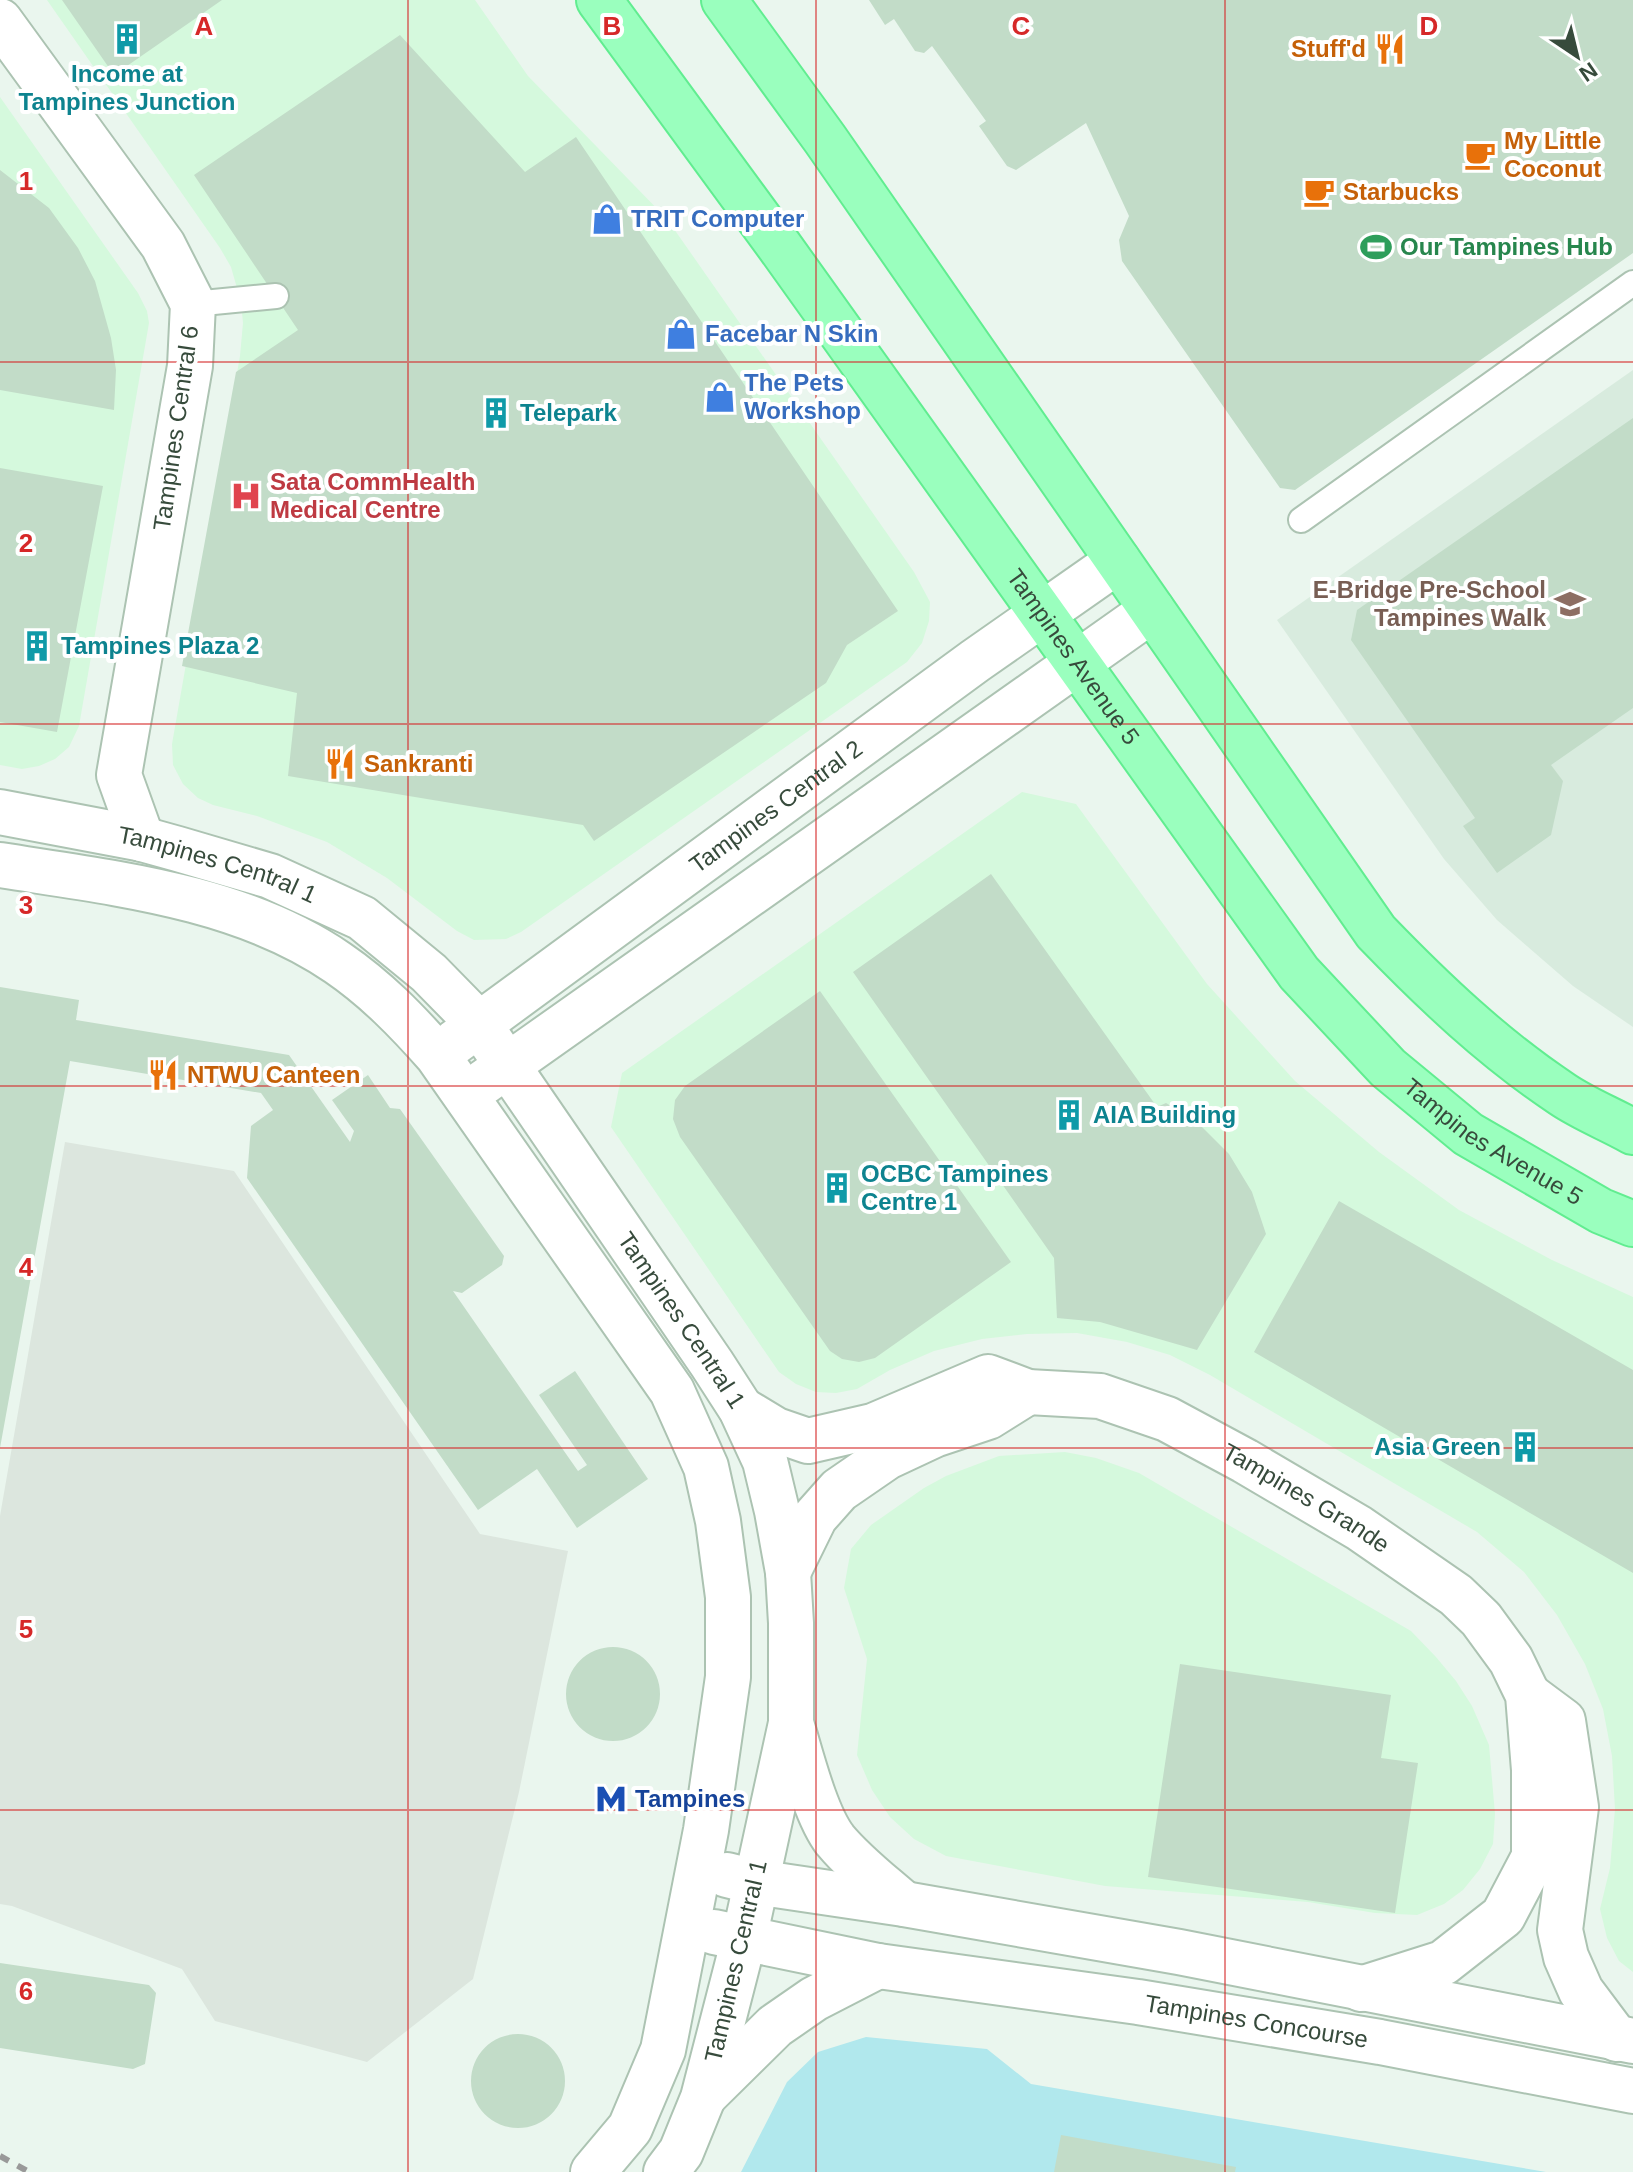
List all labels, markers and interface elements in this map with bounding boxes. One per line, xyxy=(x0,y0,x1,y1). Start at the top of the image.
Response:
text: A xyxy=(195,11,214,41)
text: B xyxy=(603,11,621,41)
text: C xyxy=(1012,11,1031,41)
text: D xyxy=(1420,11,1438,41)
north arrow xyxy=(1537,16,1617,96)
building icon: Income at Tampines Junction xyxy=(110,22,144,56)
restaurant icon: Stuff'd xyxy=(1373,32,1407,66)
place label: Stuff'd xyxy=(1291,35,1366,62)
text: N xyxy=(1575,57,1602,87)
place label: Income at Tampines Junction xyxy=(19,60,235,115)
place label: My Little Coconut xyxy=(1504,127,1601,182)
cafe icon: My Little Coconut xyxy=(1463,138,1497,172)
text: 1 xyxy=(19,166,33,196)
cafe icon: Starbucks xyxy=(1302,175,1336,209)
place label: Starbucks xyxy=(1343,178,1459,205)
shop icon: TRIT Computer xyxy=(590,202,624,236)
place label: TRIT Computer xyxy=(631,205,804,232)
sports icon: Our Tampines Hub xyxy=(1359,230,1393,264)
place label: Our Tampines Hub xyxy=(1400,233,1613,260)
shop icon: Facebar N Skin xyxy=(664,317,698,351)
place label: Facebar N Skin xyxy=(705,320,878,347)
street label: Tampines Central 6 xyxy=(148,324,203,532)
place label: The Pets Workshop xyxy=(744,369,861,424)
shop icon: The Pets Workshop xyxy=(703,380,737,414)
building icon: Telepark xyxy=(479,396,513,430)
place label: Telepark xyxy=(520,399,618,426)
place label: Sata CommHealth Medical Centre xyxy=(270,468,475,523)
hospital icon: Sata CommHealth Medical Centre xyxy=(229,479,263,513)
text: 2 xyxy=(19,528,33,558)
street label: Tampines Avenue 5 xyxy=(1002,564,1145,749)
place label: E-Bridge Pre-School Tampines Walk xyxy=(1313,576,1547,631)
school or university icon: E-Bridge Pre-School Tampines Walk xyxy=(1553,587,1587,621)
building icon: Tampines Plaza 2 xyxy=(20,629,54,663)
place label: Tampines Plaza 2 xyxy=(61,632,259,659)
street label: Tampines Central 2 xyxy=(684,734,867,878)
restaurant icon: Sankranti xyxy=(323,747,357,781)
place label: Sankranti xyxy=(364,750,473,777)
street label: Tampines Central 1 xyxy=(116,821,321,908)
text: 3 xyxy=(19,890,33,920)
restaurant icon: NTWU Canteen xyxy=(146,1058,180,1092)
place label: NTWU Canteen xyxy=(187,1061,360,1088)
street label: Tampines Avenue 5 xyxy=(1399,1073,1588,1210)
building icon: AIA Building xyxy=(1052,1098,1086,1132)
place label: AIA Building xyxy=(1093,1101,1236,1128)
place label: OCBC Tampines Centre 1 xyxy=(861,1160,1049,1215)
building icon: OCBC Tampines Centre 1 xyxy=(820,1171,854,1205)
street label: Tampines Central 1 xyxy=(613,1227,751,1413)
text: 4 xyxy=(19,1252,34,1282)
building icon: Asia Green xyxy=(1508,1430,1542,1464)
place label: Asia Green xyxy=(1374,1433,1501,1460)
street label: Tampines Grande xyxy=(1218,1438,1395,1558)
text: 5 xyxy=(19,1614,33,1644)
metro station icon: Tampines xyxy=(594,1782,628,1816)
place label: Tampines xyxy=(635,1785,745,1812)
street label: Tampines Central 1 xyxy=(699,1857,772,2065)
text: 6 xyxy=(19,1976,33,2006)
street label: Tampines Concourse xyxy=(1143,1989,1370,2053)

